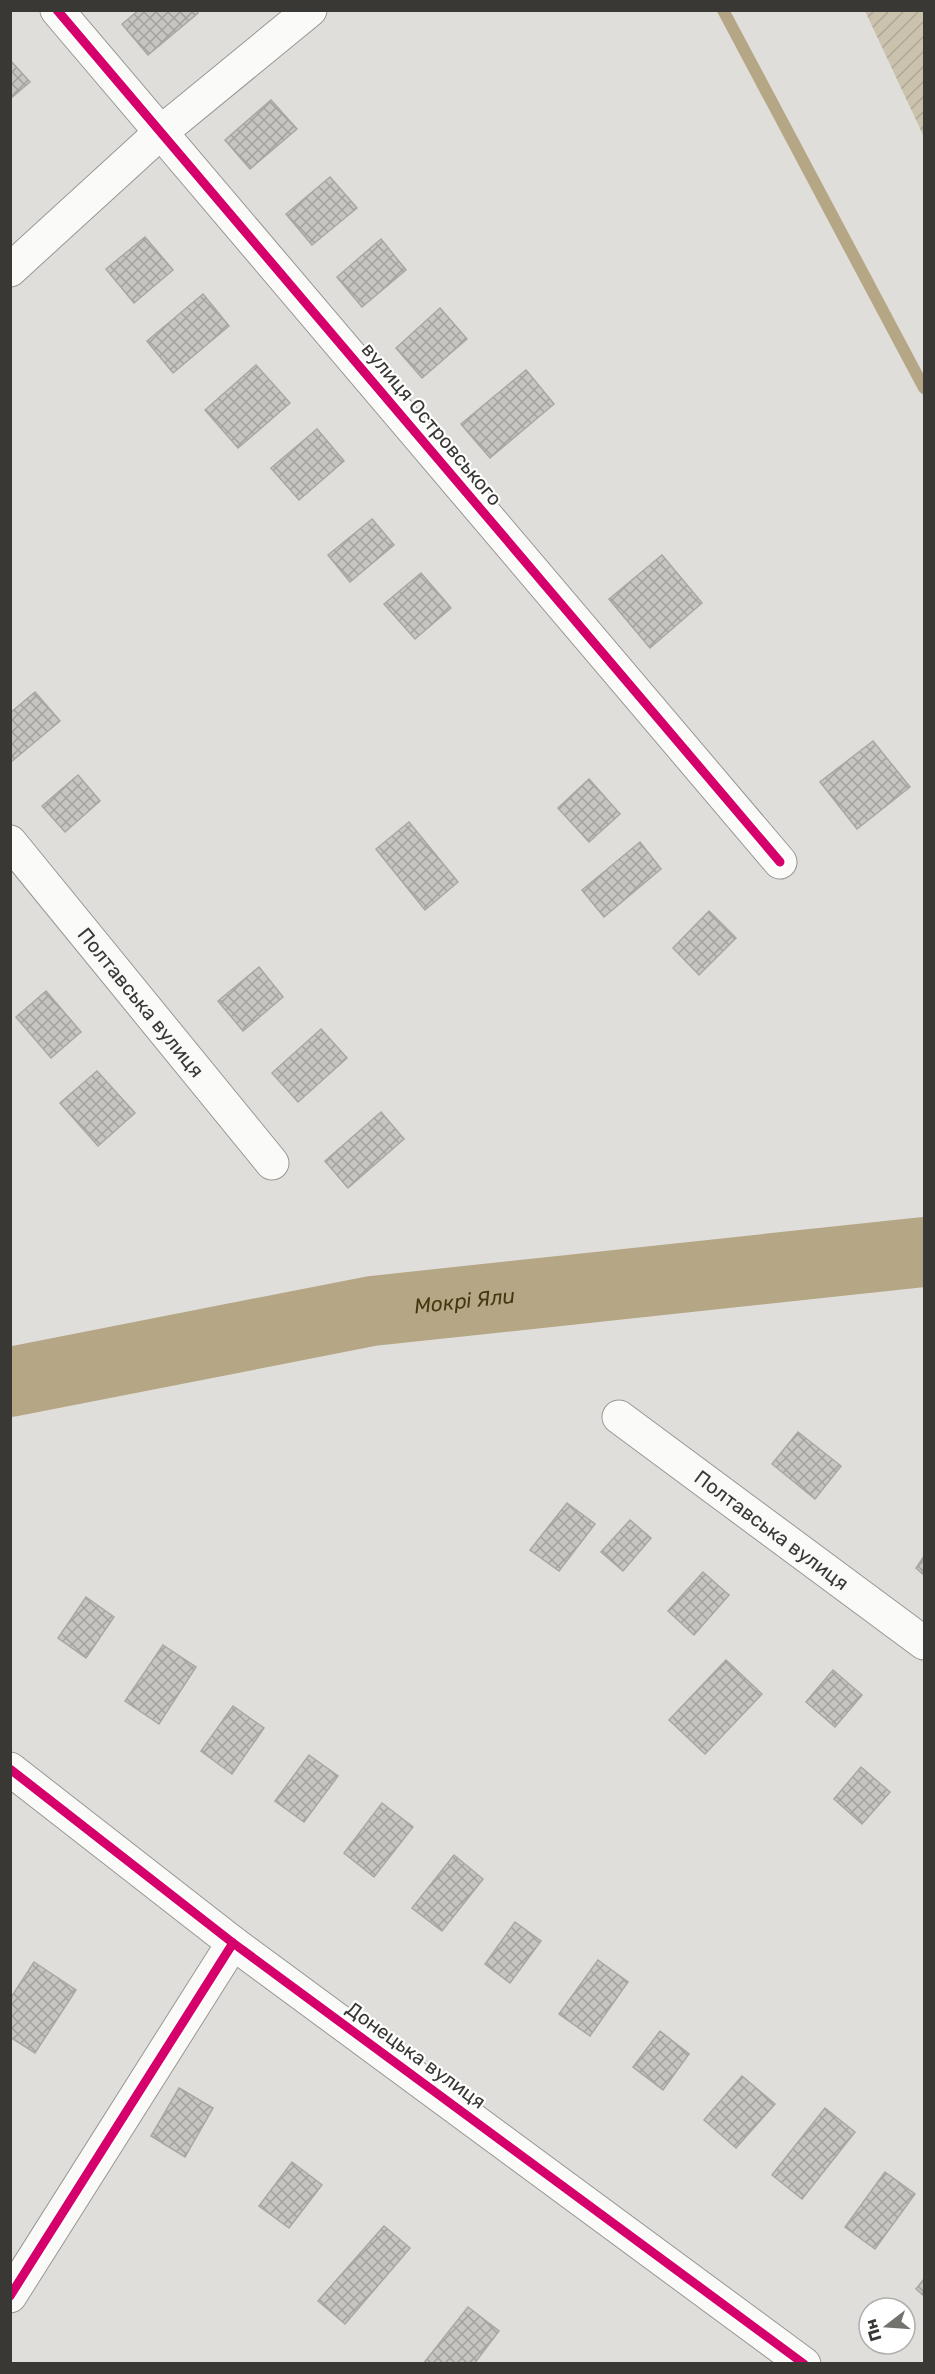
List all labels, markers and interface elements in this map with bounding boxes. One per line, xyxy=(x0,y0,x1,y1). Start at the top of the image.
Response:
street label: вулиця Островського xyxy=(357,338,507,510)
street label: Полтавська вулиця xyxy=(73,923,209,1082)
water label: Мокрі Яли xyxy=(413,1283,517,1318)
street label: Полтавська вулиця xyxy=(690,1465,854,1595)
street label: Донецька вулиця xyxy=(342,1996,490,2114)
north arrow xyxy=(857,2296,917,2356)
text: Пн xyxy=(861,2317,885,2344)

